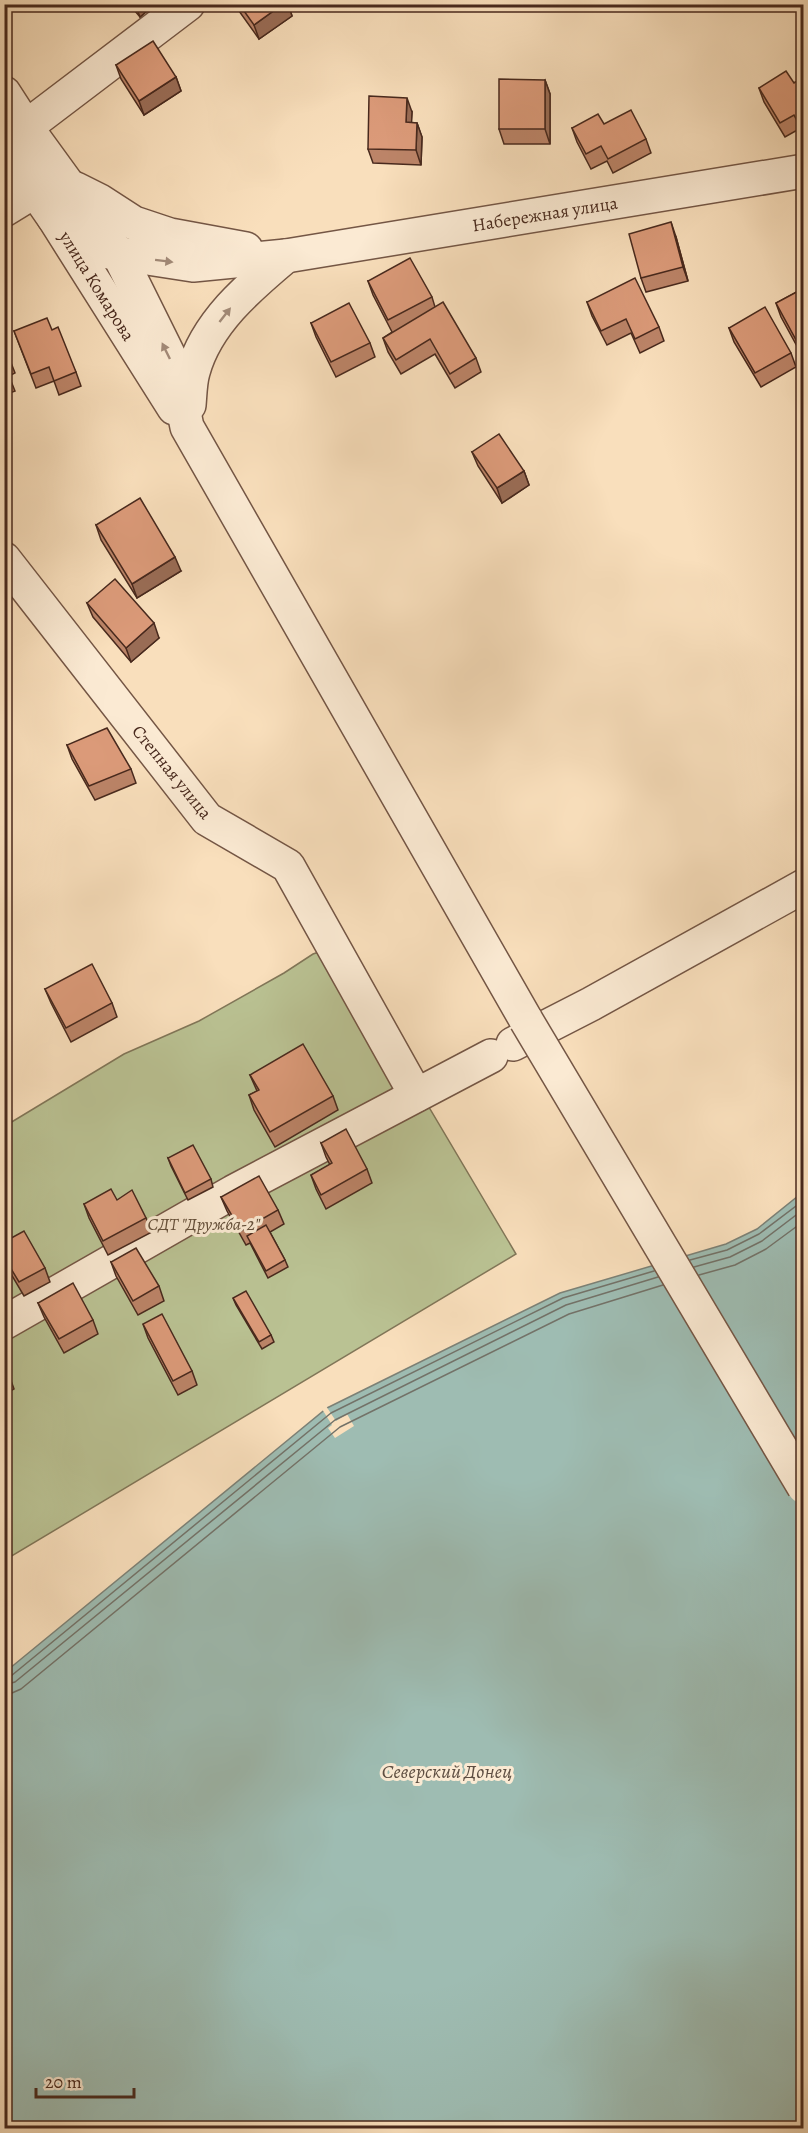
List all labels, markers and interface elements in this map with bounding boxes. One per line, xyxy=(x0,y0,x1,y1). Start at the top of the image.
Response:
street label: Набережная улица xyxy=(471,191,620,237)
street label: улица Комарова xyxy=(53,226,141,346)
one-way arrow xyxy=(154,256,173,265)
one-way arrow xyxy=(219,307,232,323)
one-way arrow xyxy=(162,342,171,359)
street label: Степная улица xyxy=(127,720,218,825)
park label: СДТ "Дружба-2" xyxy=(148,1212,261,1236)
water label: Северский Донец xyxy=(382,1758,512,1785)
scale bar xyxy=(36,2061,134,2099)
text: 20 m xyxy=(45,2070,82,2094)

